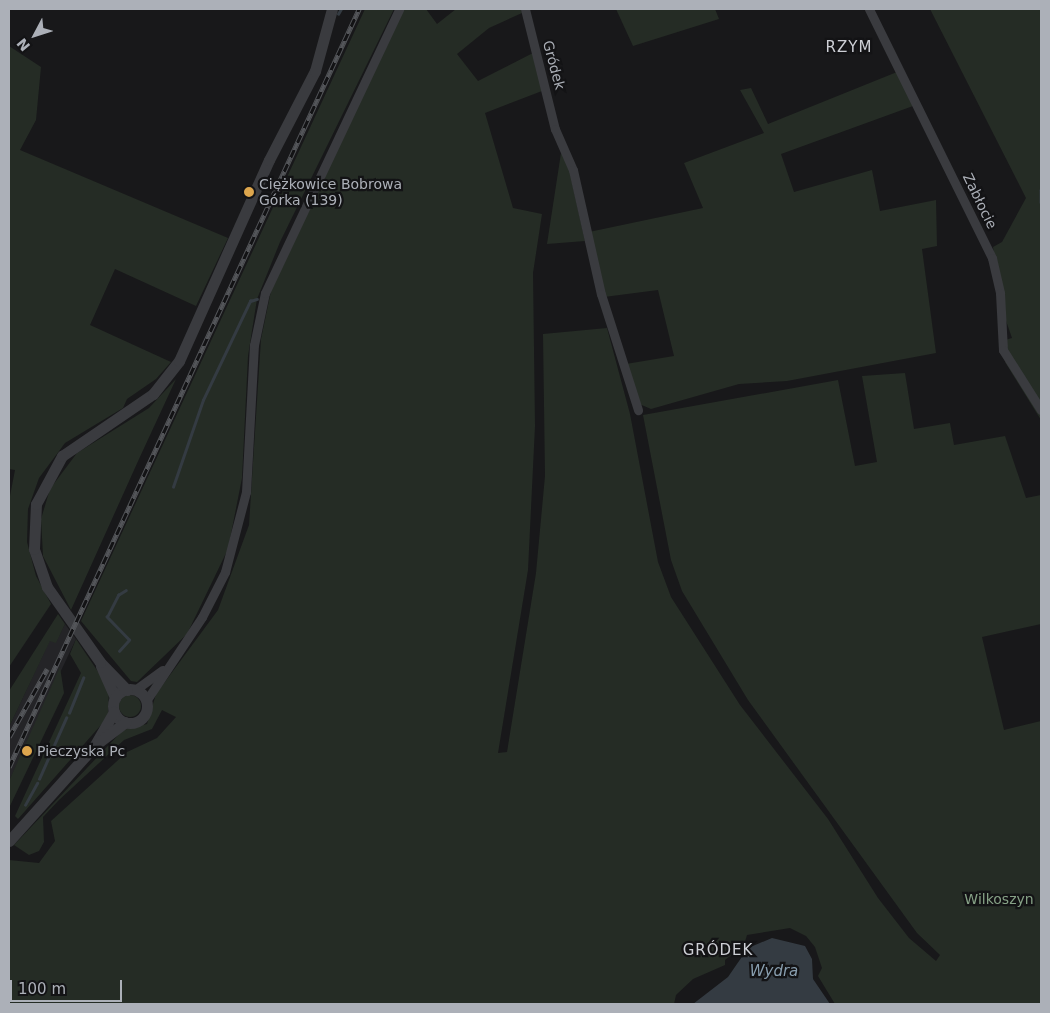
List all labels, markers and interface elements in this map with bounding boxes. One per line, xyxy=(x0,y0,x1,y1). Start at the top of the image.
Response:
north arrow xyxy=(10,10,60,60)
text: N xyxy=(14,35,33,54)
street label: Gródek xyxy=(539,38,569,92)
district label: RZYM xyxy=(825,39,873,57)
street label: Zabłocie xyxy=(959,170,1001,232)
place label: Ciężkowice Bobrowa Górka (139) xyxy=(259,176,402,208)
marker: Ciężkowice Bobrowa Górka (139) xyxy=(243,186,255,198)
place label: Pieczyska Pc xyxy=(37,743,125,759)
marker: Pieczyska Pc xyxy=(21,745,33,757)
park label: Wilkoszyn xyxy=(964,891,1034,907)
district label: GRÓDEK xyxy=(682,942,754,960)
water label: Wydra xyxy=(750,963,798,981)
scale bar xyxy=(12,970,125,1002)
text: 100 m xyxy=(18,980,66,998)

